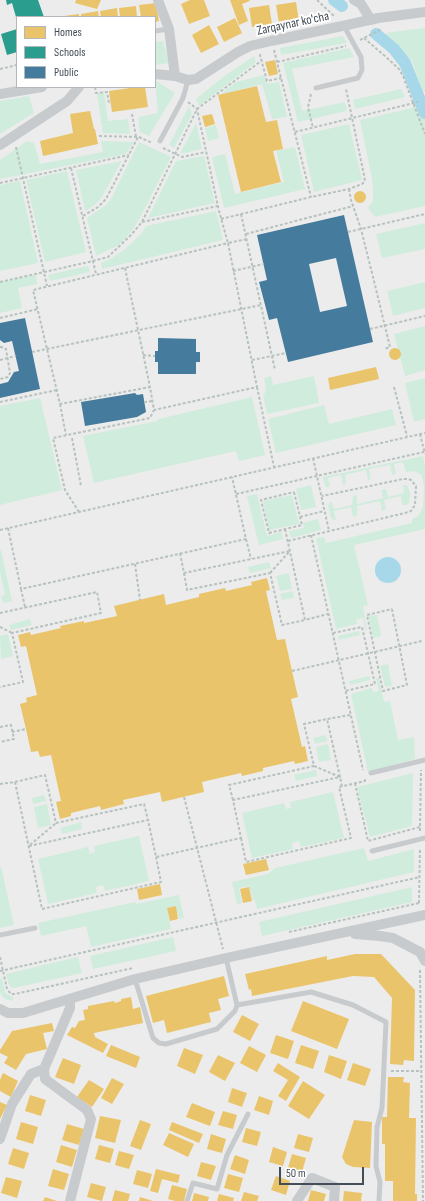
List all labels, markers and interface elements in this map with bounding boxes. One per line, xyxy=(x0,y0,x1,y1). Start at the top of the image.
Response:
street label: Zarqaynar ko'cha xyxy=(255,9,331,39)
legend xyxy=(16,16,156,88)
text: Homes xyxy=(54,25,82,40)
text: Schools xyxy=(54,45,86,60)
text: Public xyxy=(54,65,79,80)
scale bar xyxy=(281,1159,366,1185)
text: 50 m xyxy=(286,1166,306,1181)

